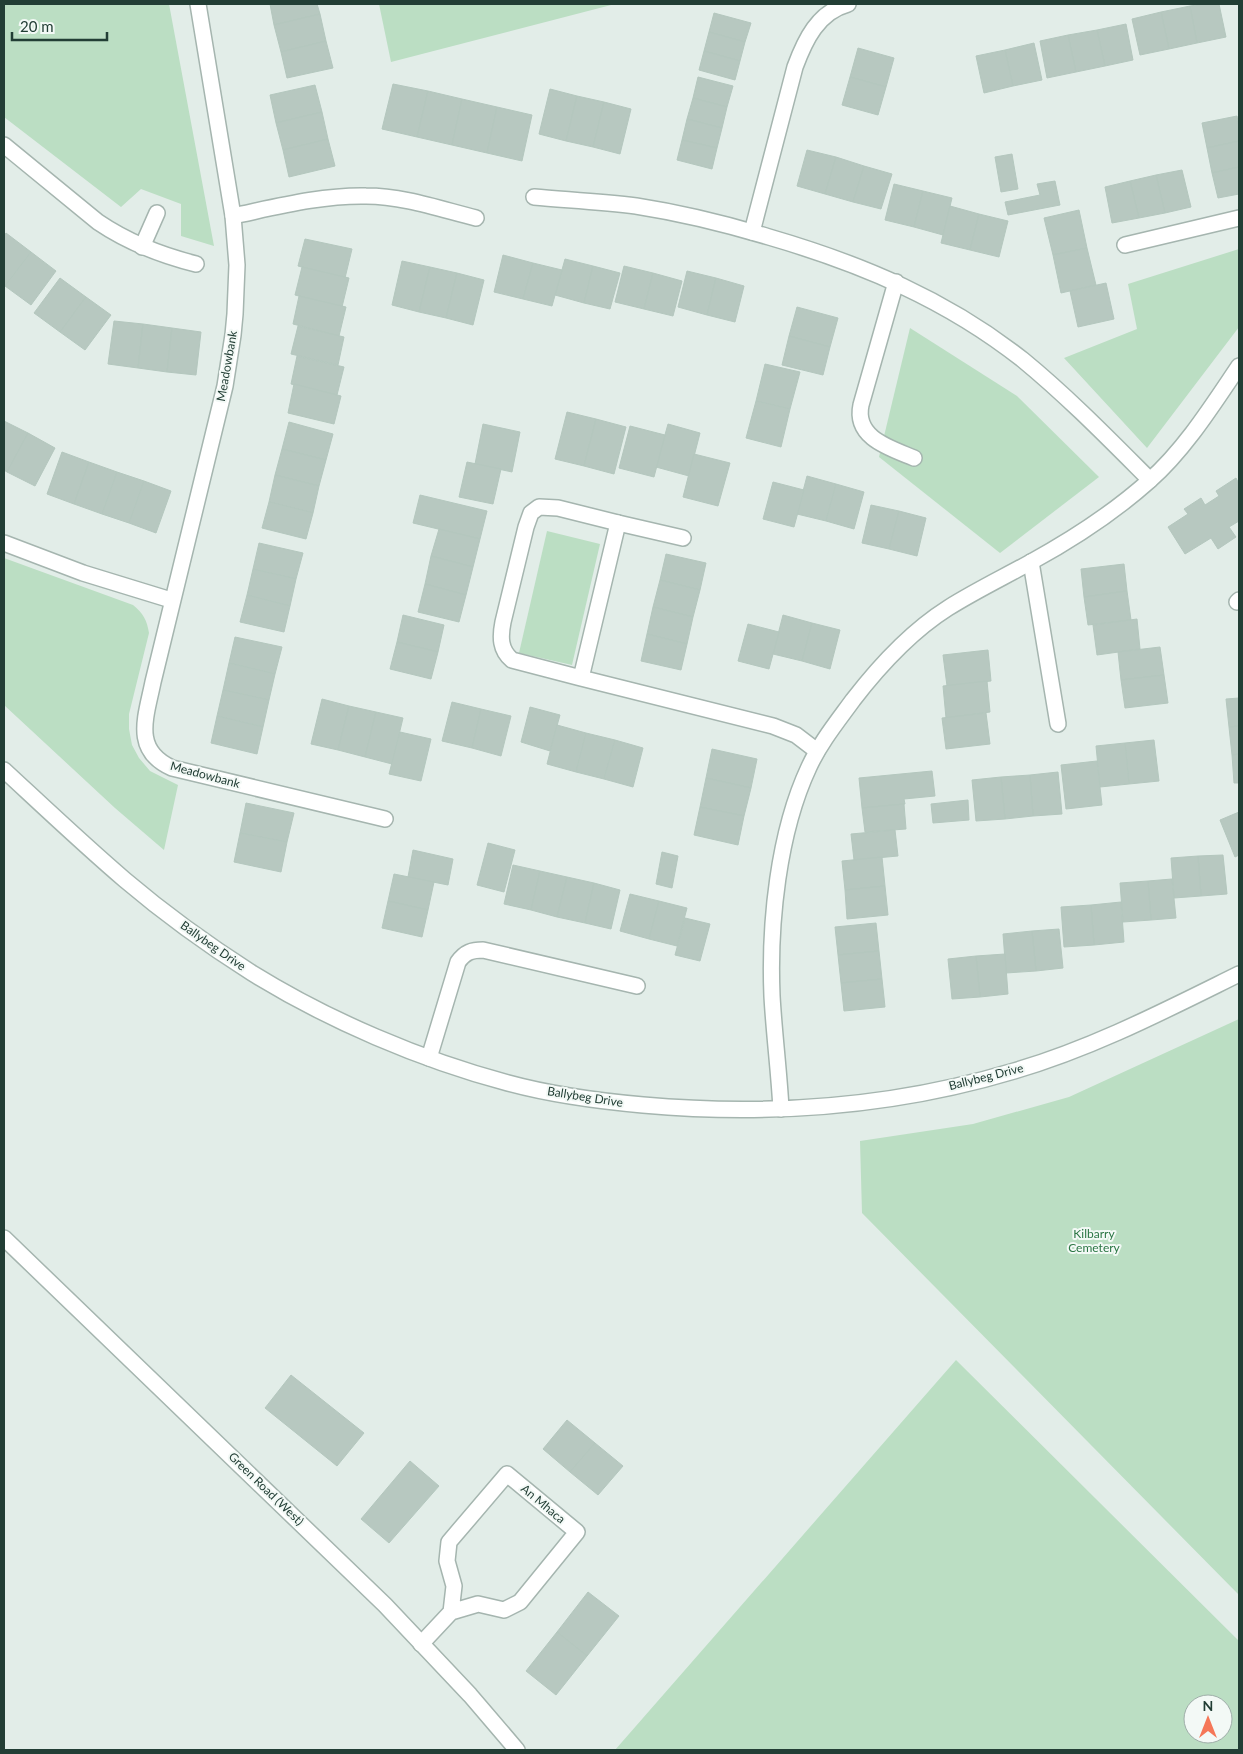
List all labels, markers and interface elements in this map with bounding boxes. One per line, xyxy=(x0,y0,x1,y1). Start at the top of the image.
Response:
scale bar xyxy=(12,10,108,42)
text: 20 m xyxy=(20,17,54,35)
street label: Meadowbank xyxy=(213,328,240,402)
street label: Meadowbank xyxy=(169,758,243,791)
street label: Ballybeg Drive xyxy=(178,918,249,974)
street label: Ballybeg Drive xyxy=(947,1060,1025,1093)
street label: Ballybeg Drive xyxy=(546,1083,624,1110)
park label: Kilbarry Cemetery xyxy=(1068,1226,1121,1255)
street label: Green Road (West) xyxy=(226,1449,307,1528)
street label: An Mhaca xyxy=(518,1481,569,1527)
north arrow xyxy=(1183,1694,1233,1744)
text: N xyxy=(1203,1697,1213,1714)

